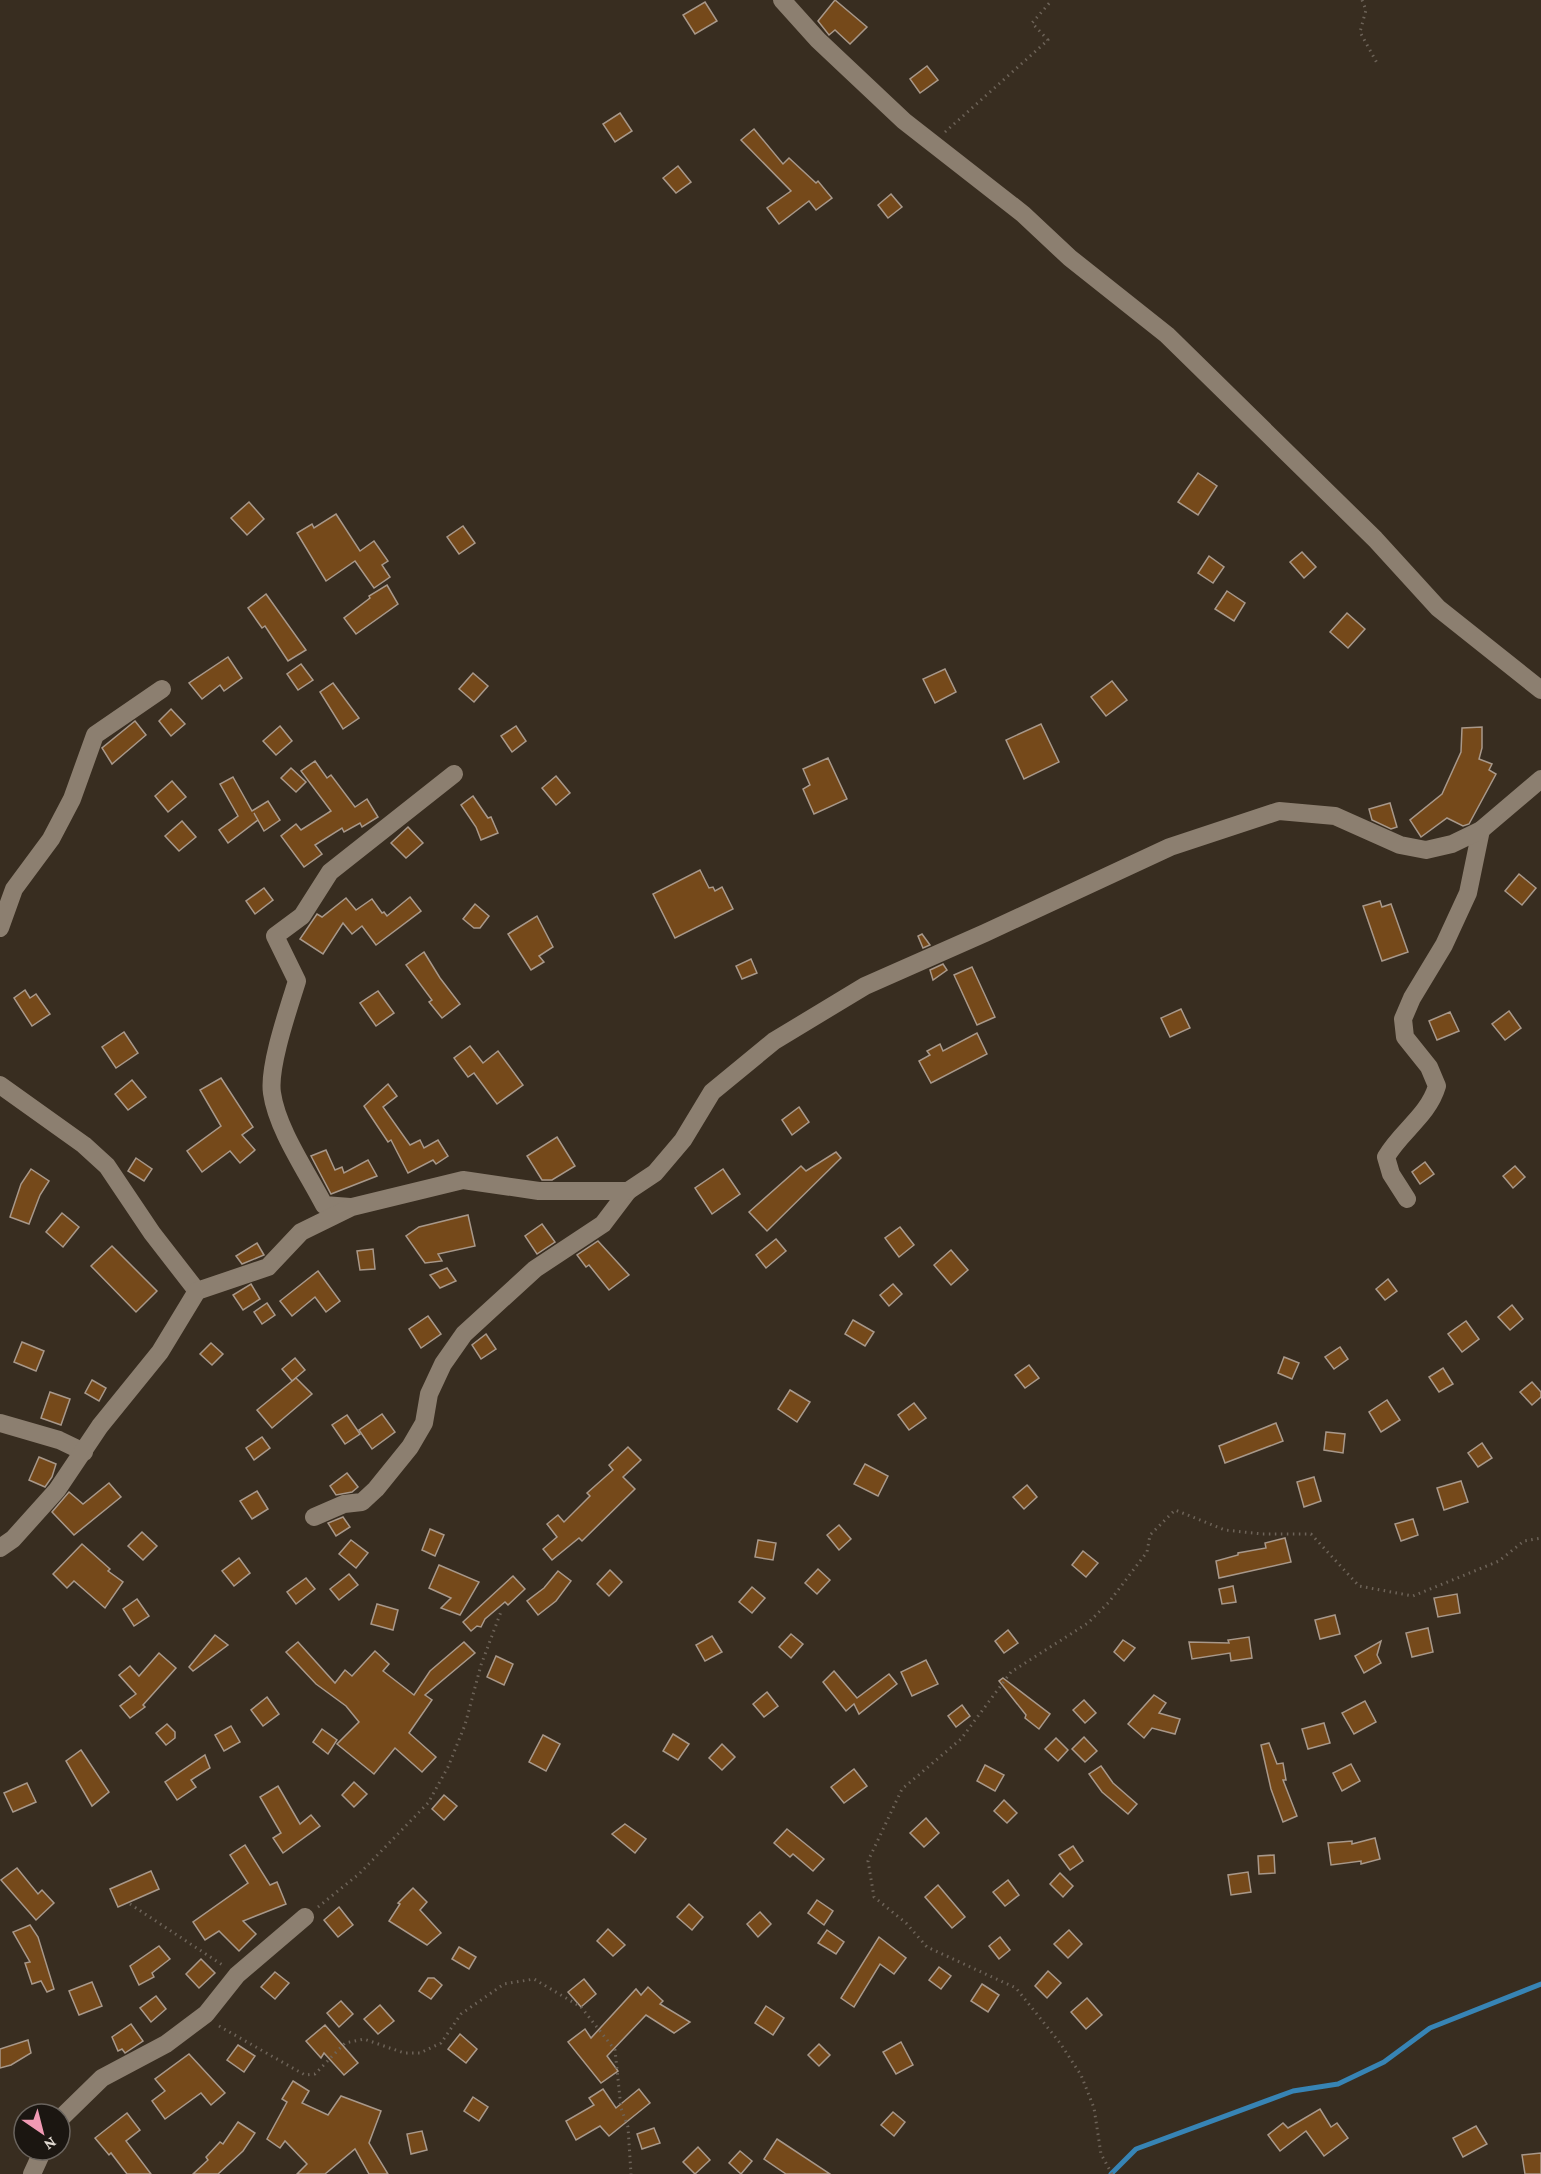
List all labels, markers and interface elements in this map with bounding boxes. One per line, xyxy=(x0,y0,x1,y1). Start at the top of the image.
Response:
north arrow xyxy=(12,2102,72,2162)
text: N xyxy=(41,2134,60,2154)

